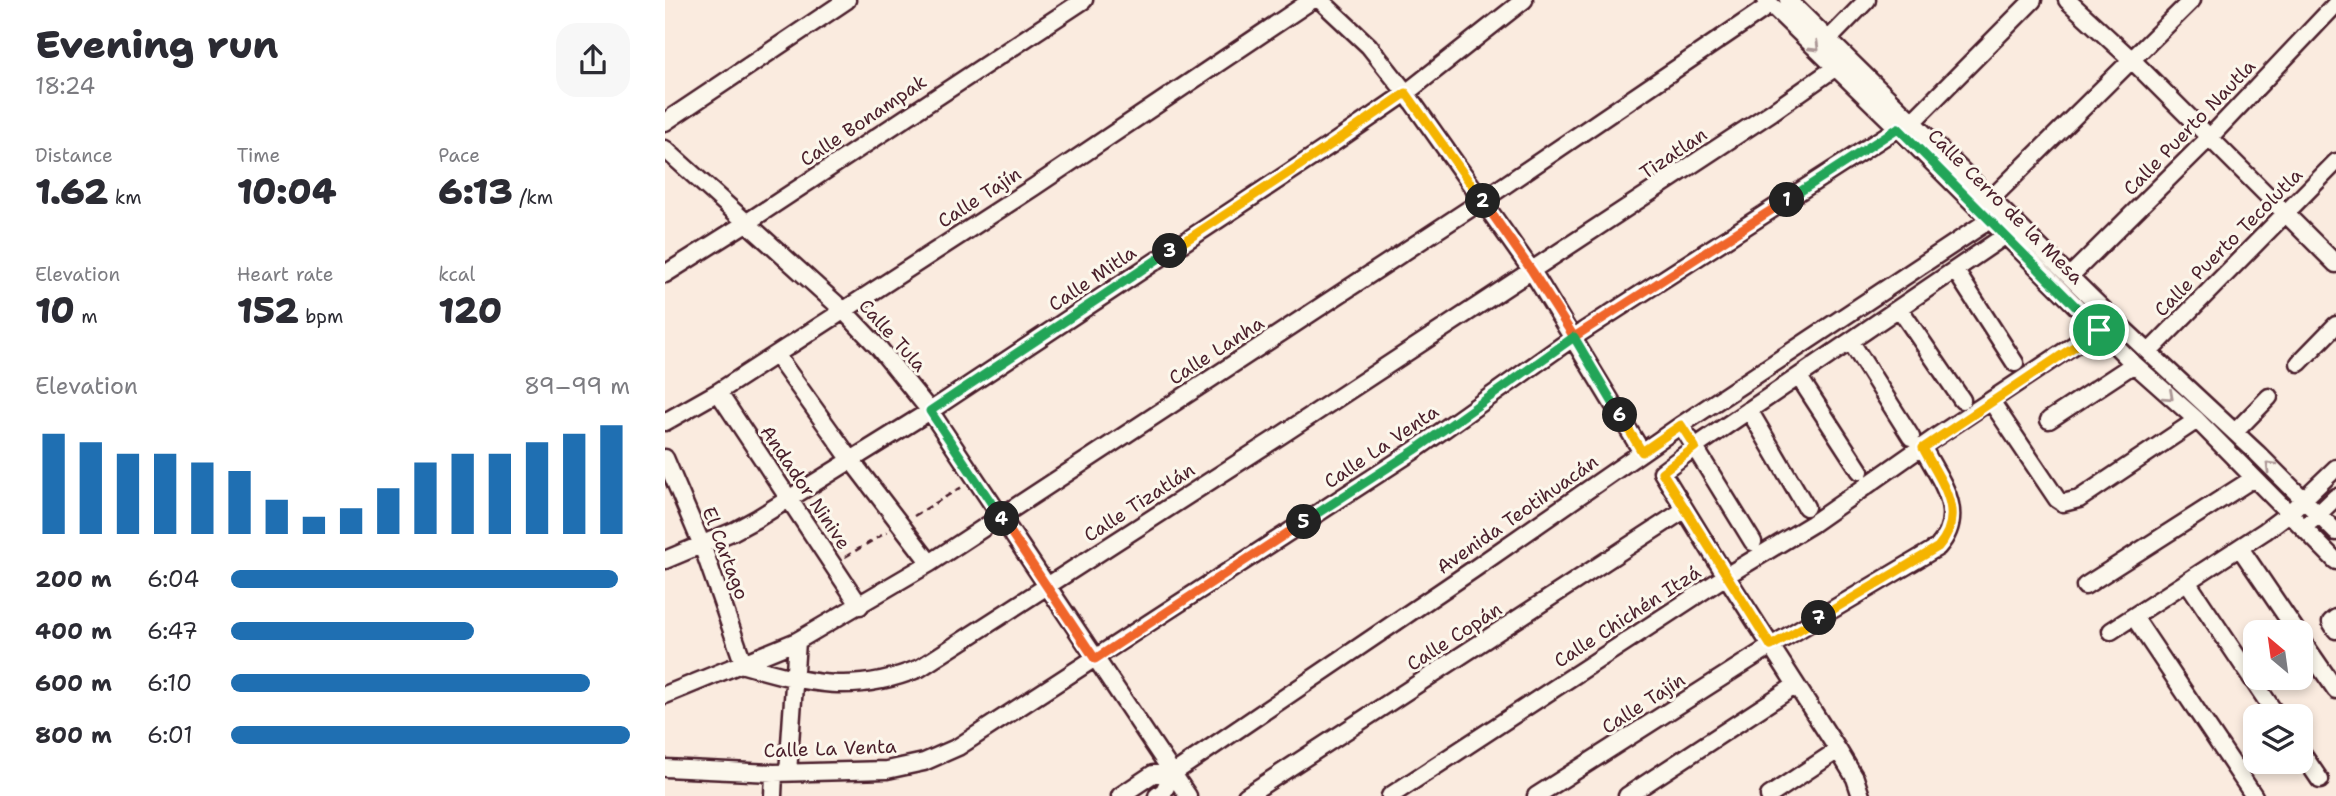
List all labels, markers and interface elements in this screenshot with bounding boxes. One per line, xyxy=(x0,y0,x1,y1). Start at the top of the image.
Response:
text: Evening run xyxy=(35,19,278,70)
button: share xyxy=(556,23,630,97)
one-way arrow xyxy=(1807,39,1820,52)
street label: Calle Puerto Nautla xyxy=(2118,54,2261,201)
street label: Calle Bonampak xyxy=(795,69,931,172)
text: 18:24 xyxy=(35,71,95,101)
street label: Tizatlan xyxy=(1635,122,1712,185)
street label: Calle Cerro de la Mesa xyxy=(1922,123,2089,290)
text: Distance xyxy=(35,143,113,168)
text: Time xyxy=(237,143,280,168)
text: Pace xyxy=(438,143,480,168)
street label: Calle Tajín xyxy=(933,161,1026,234)
street label: Calle Puerto Tecolutla xyxy=(2149,163,2308,322)
text: 1.62 xyxy=(35,168,108,215)
text: 10:04 xyxy=(237,168,337,215)
text: 6:13 xyxy=(438,168,513,215)
pin: 1 xyxy=(1769,182,1805,218)
pin: 2 xyxy=(1465,184,1501,218)
text: km xyxy=(108,185,142,210)
text: /km xyxy=(513,185,553,210)
text: 1 xyxy=(1782,187,1791,212)
text: 2 xyxy=(1476,188,1489,213)
pin: 3 xyxy=(1153,233,1187,268)
text: 3 xyxy=(1163,238,1176,263)
street label: Calle Mitla xyxy=(1044,240,1141,317)
text: Elevation xyxy=(35,262,120,287)
text: Heart rate xyxy=(237,262,333,287)
text: kcal xyxy=(438,262,475,287)
text: 10 xyxy=(35,287,75,334)
text: 152 xyxy=(237,287,299,334)
text: 120 xyxy=(438,287,502,334)
street label: Calle Tula xyxy=(853,294,932,377)
pin xyxy=(2069,300,2129,360)
text: m xyxy=(75,304,98,329)
text: bpm xyxy=(299,304,343,329)
street label: Calle Lanha xyxy=(1164,310,1269,390)
icon: arrive xyxy=(2080,311,2118,349)
text: Elevation xyxy=(35,371,138,401)
text: 89–99 m xyxy=(524,371,630,401)
one-way arrow xyxy=(2161,387,2174,400)
pin: 6 xyxy=(1602,398,1637,432)
street label: Calle La Venta xyxy=(1319,399,1444,494)
text: 6 xyxy=(1613,402,1626,427)
street label: Andador Ninive xyxy=(755,420,856,554)
street label: Avenida Teotihuacán xyxy=(1431,449,1603,580)
street label: Calle Tizatlán xyxy=(1079,457,1200,548)
one-way arrow xyxy=(2266,462,2279,475)
pin: 4 xyxy=(985,502,1019,536)
street label: El Cartago xyxy=(696,503,755,603)
pin: 5 xyxy=(1287,504,1321,540)
text: 4 xyxy=(995,506,1008,531)
text: 5 xyxy=(1298,509,1309,534)
street label: Calle Chichén Itzá xyxy=(1549,559,1706,673)
text: 200 m xyxy=(35,564,112,594)
text: 6:04 xyxy=(147,564,199,594)
street label: Calle Copán xyxy=(1402,596,1507,676)
pin: 7 xyxy=(1801,600,1837,636)
text: 7 xyxy=(1812,605,1825,630)
text: 400 m xyxy=(35,616,112,646)
text: 6:47 xyxy=(147,616,198,646)
north arrow xyxy=(2243,620,2313,690)
map controls xyxy=(2243,620,2313,774)
street label: Calle Tajín xyxy=(1597,667,1690,740)
text: 600 m xyxy=(35,668,112,698)
text: 6:10 xyxy=(147,668,192,698)
button: layers xyxy=(2243,704,2313,774)
text: 800 m xyxy=(35,720,112,750)
text: 6:01 xyxy=(147,720,193,750)
street label: Calle La Venta xyxy=(763,734,897,763)

